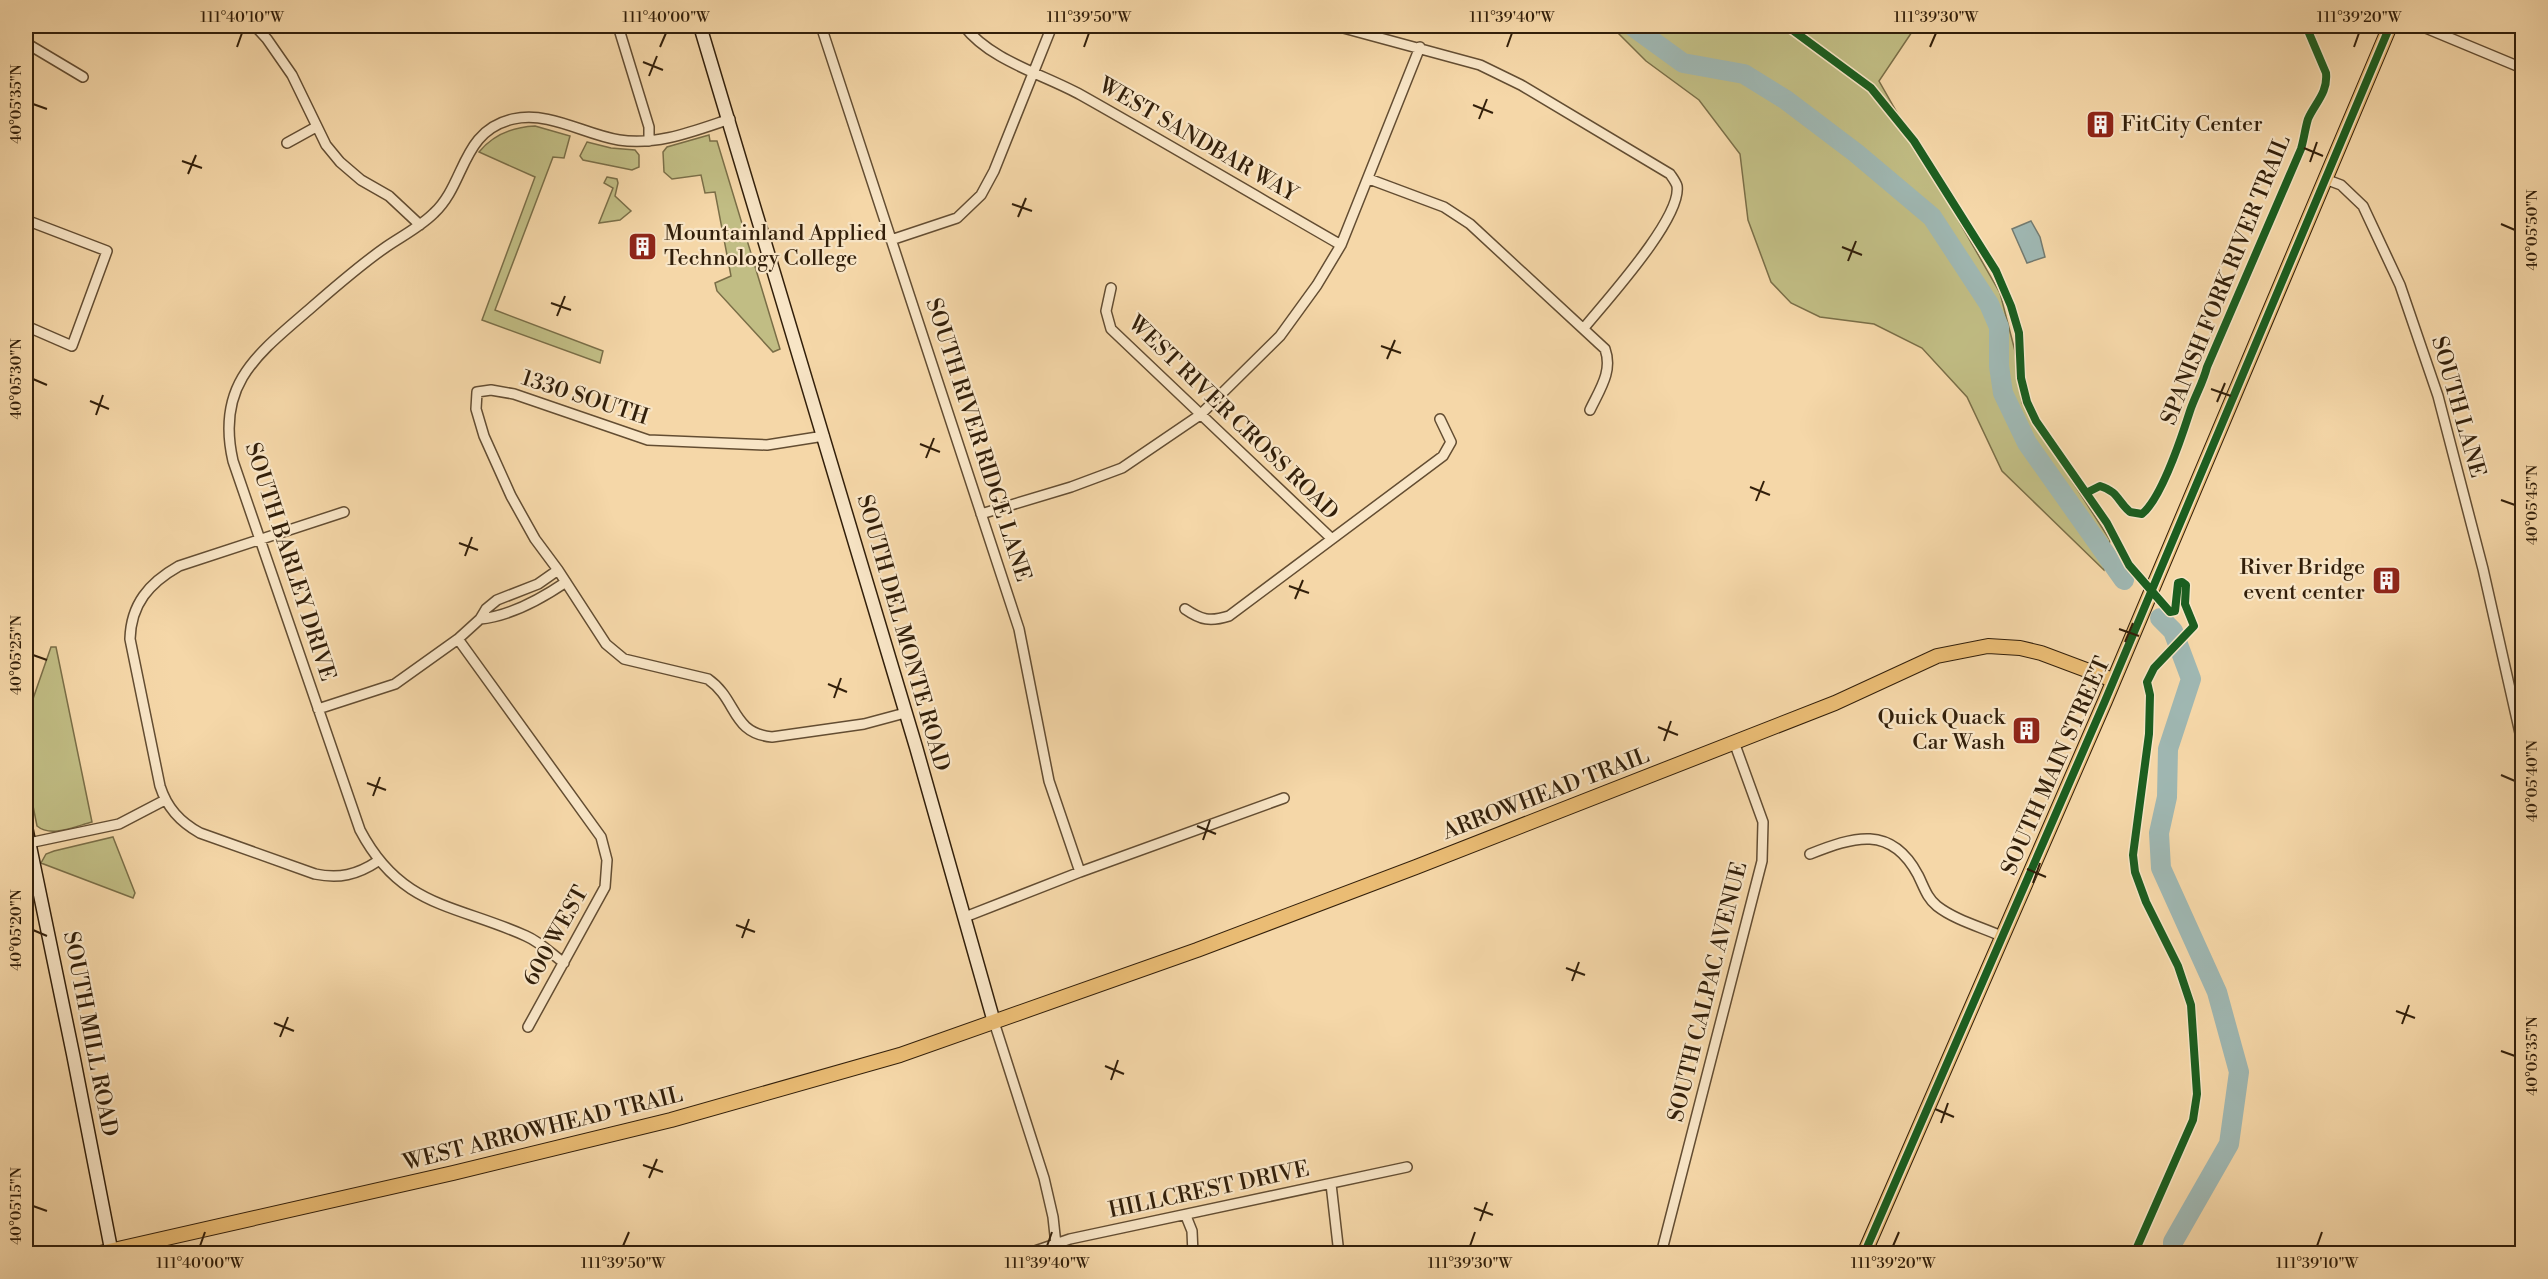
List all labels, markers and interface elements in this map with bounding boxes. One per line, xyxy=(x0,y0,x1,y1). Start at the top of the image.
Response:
text: 111°40'10"W xyxy=(200,8,284,27)
text: 111°40'00"W xyxy=(622,8,710,27)
text: 111°39'50"W xyxy=(1047,8,1132,27)
text: 111°39'40"W xyxy=(1470,8,1555,27)
text: 111°39'30"W xyxy=(1894,8,1979,27)
text: 111°39'20"W xyxy=(2317,8,2402,27)
text: 40°05'35"N xyxy=(7,64,26,144)
street label: WEST SANDBAR WAY xyxy=(1093,72,1304,209)
building icon: FitCity Center xyxy=(2084,108,2116,140)
place label: FitCity Center xyxy=(2121,111,2263,138)
street label: SPANISH FORK RIVER TRAIL xyxy=(2155,131,2297,429)
text: 40°05'50"N xyxy=(2523,189,2542,271)
place label: Mountainland Applied Technology College xyxy=(664,220,887,272)
building icon: Mountainland Applied Technology College xyxy=(627,230,659,262)
street label: SOUTH RIVER RIDGE LANE xyxy=(919,295,1037,585)
street label: WEST RIVER CROSS ROAD xyxy=(1121,309,1344,526)
street label: SOUTH LANE xyxy=(2425,333,2491,481)
text: 40°05'30"N xyxy=(7,338,26,420)
street label: 1330 SOUTH xyxy=(518,365,652,431)
street label: SOUTH BARLEY DRIVE xyxy=(239,439,341,685)
text: 40°05'45"N xyxy=(2523,465,2542,545)
street label: SOUTH DEL MONTE ROAD xyxy=(851,492,955,774)
place label: River Bridge event center xyxy=(2239,554,2365,606)
building icon: River Bridge event center xyxy=(2370,564,2402,596)
text: 40°05'25"N xyxy=(7,615,26,695)
street label: SOUTH MAIN STREET xyxy=(1996,653,2116,879)
place label: Quick Quack Car Wash xyxy=(1877,704,2007,756)
building icon: Quick Quack Car Wash xyxy=(2010,714,2042,746)
text: 40°05'40"N xyxy=(2523,740,2542,822)
street label: ARROWHEAD TRAIL xyxy=(1438,742,1653,846)
street label: SOUTH CALPAC AVENUE xyxy=(1663,859,1753,1125)
street label: 600 WEST xyxy=(517,881,595,991)
text: 40°05'20"N xyxy=(7,889,26,971)
street label: SOUTH MILL ROAD xyxy=(57,929,123,1139)
text: 40°05'35"N xyxy=(2523,1016,2542,1096)
street label: WEST ARROWHEAD TRAIL xyxy=(399,1081,686,1177)
street label: HILLCREST DRIVE xyxy=(1106,1156,1312,1224)
text: 40°05'15"N xyxy=(7,1167,26,1245)
text: 111°40'00"W xyxy=(156,1254,244,1273)
text: 111°39'50"W xyxy=(581,1254,666,1273)
text: 111°39'40"W xyxy=(1005,1254,1090,1273)
text: 111°39'30"W xyxy=(1428,1254,1513,1273)
text: 111°39'20"W xyxy=(1851,1254,1936,1273)
text: 111°39'10"W xyxy=(2276,1254,2358,1273)

